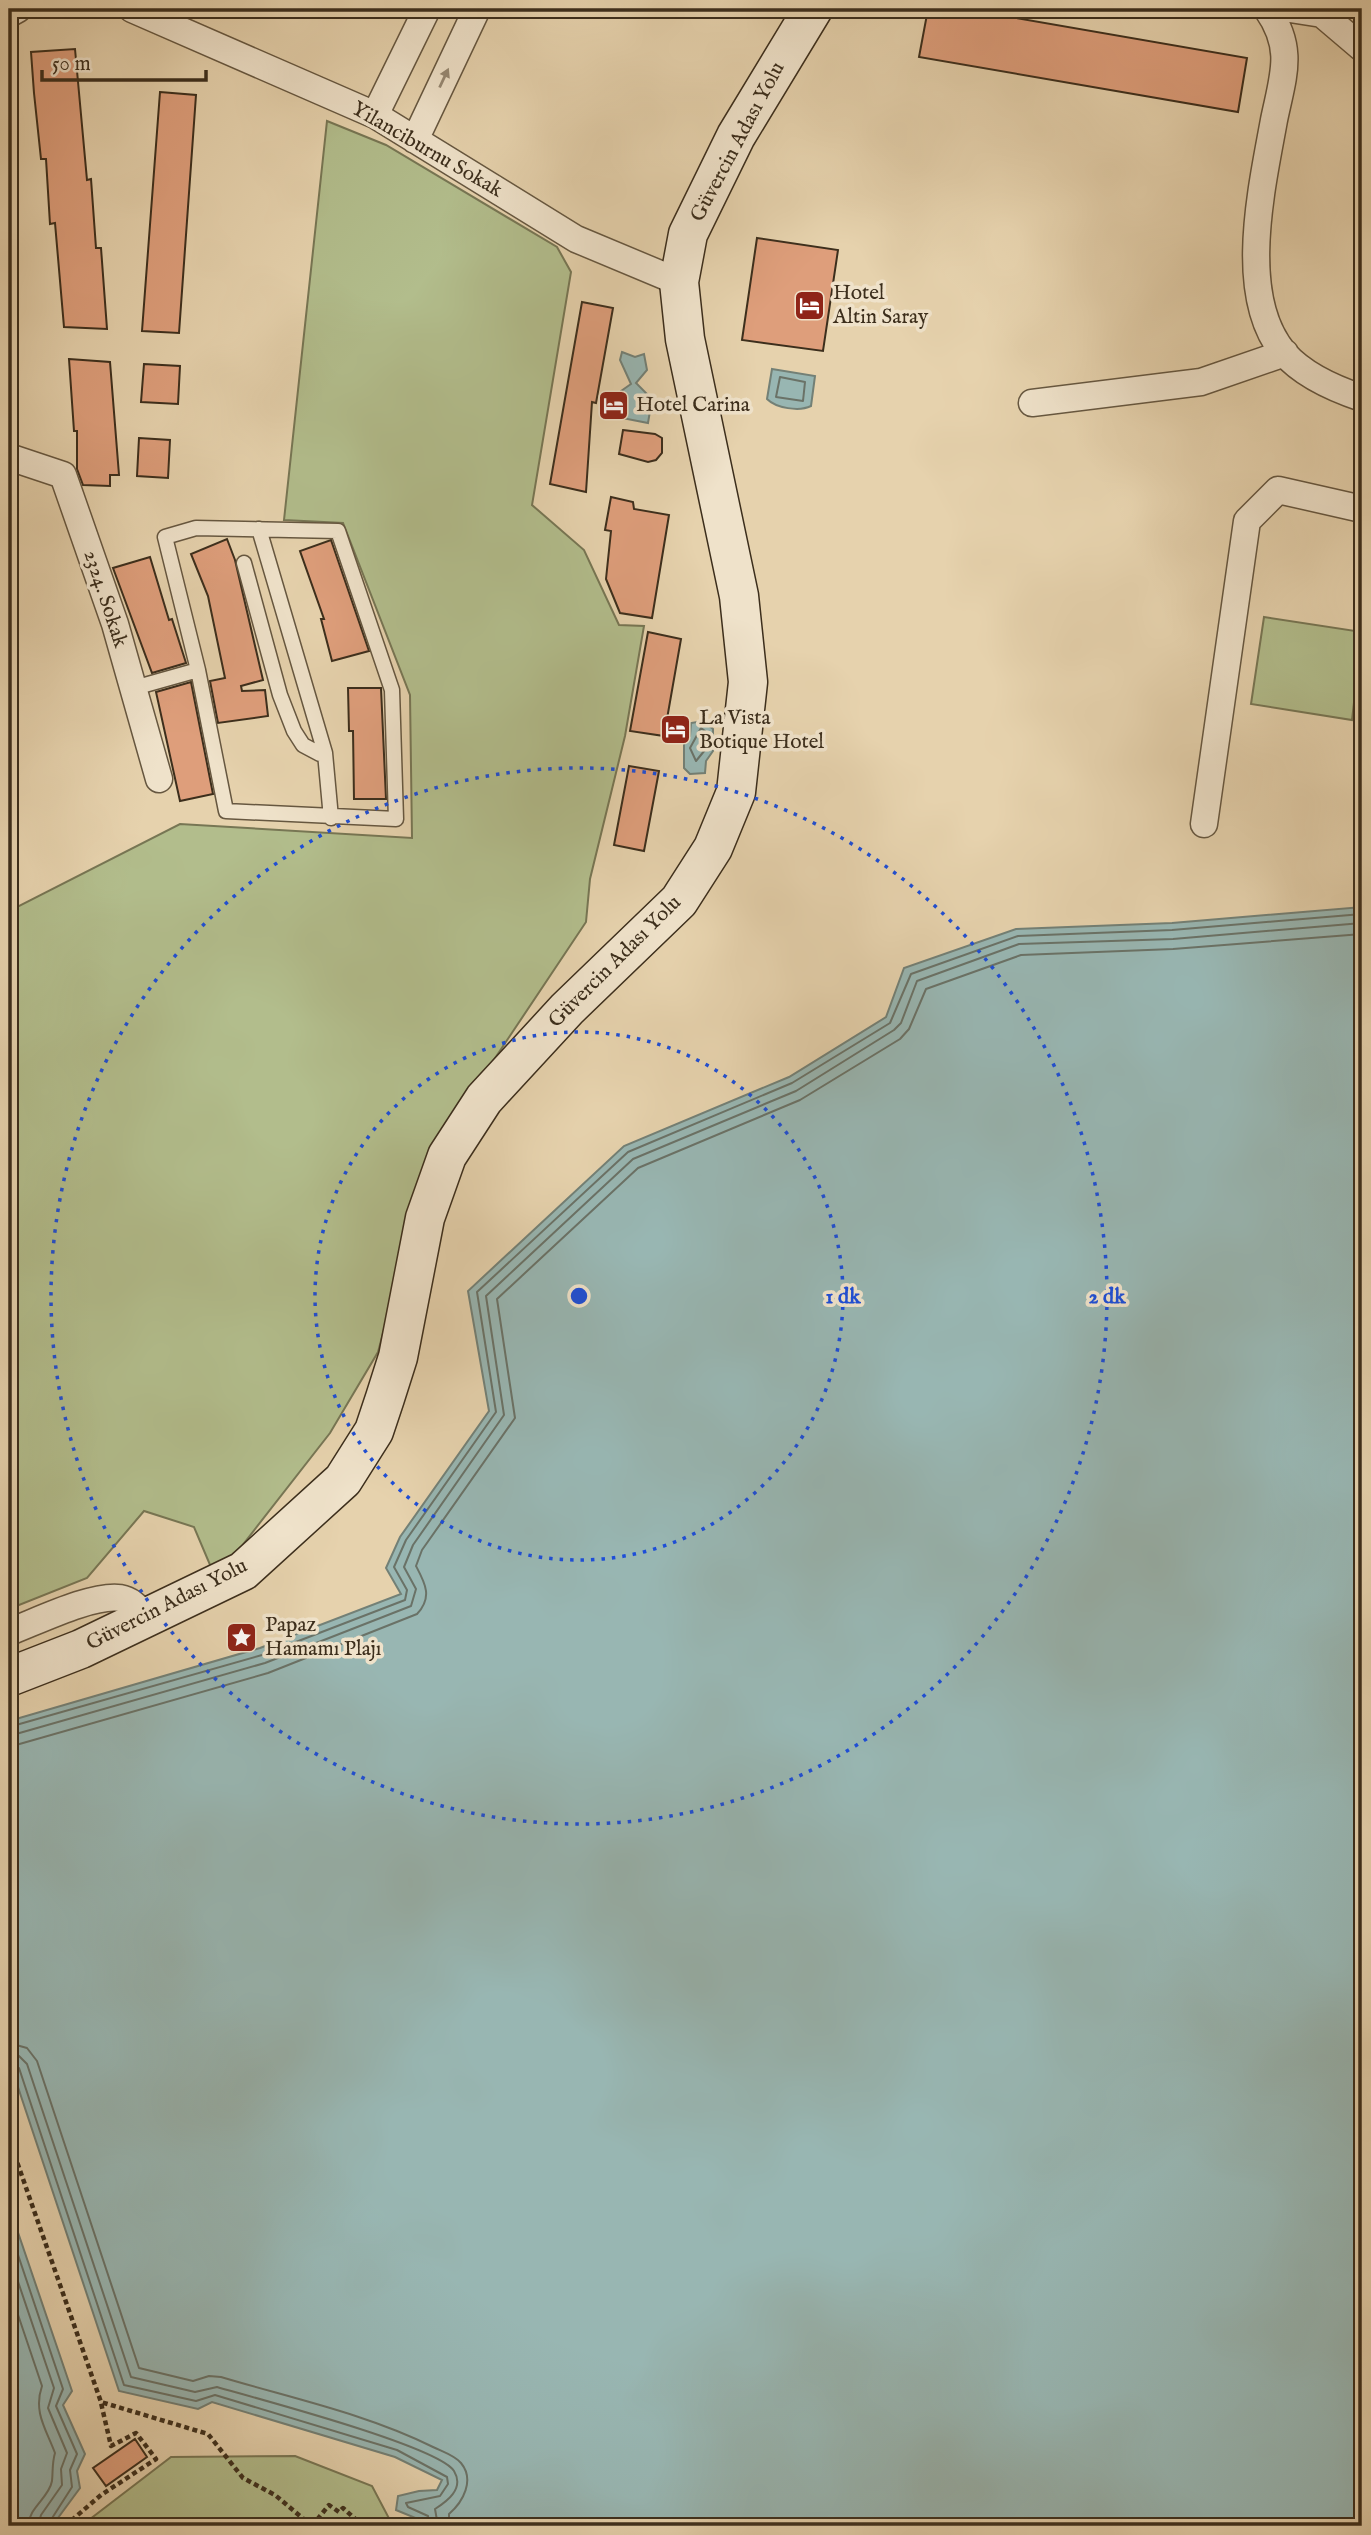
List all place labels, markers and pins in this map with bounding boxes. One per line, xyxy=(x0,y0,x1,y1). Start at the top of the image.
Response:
place label: Hotel Altin Saray xyxy=(832,280,929,331)
hotel icon: Hotel Altin Saray xyxy=(793,288,827,322)
hotel icon: Hotel Carina xyxy=(596,388,630,422)
place label: Hotel Carina xyxy=(636,392,751,419)
place label: La Vista Botique Hotel xyxy=(699,705,824,756)
hotel icon: La Vista Botique Hotel xyxy=(659,713,693,747)
centre of rings xyxy=(567,1284,591,1308)
place label: Papaz Hamamı Plajı xyxy=(265,1612,381,1663)
place icon: Papaz Hamamı Plajı xyxy=(225,1620,259,1654)

